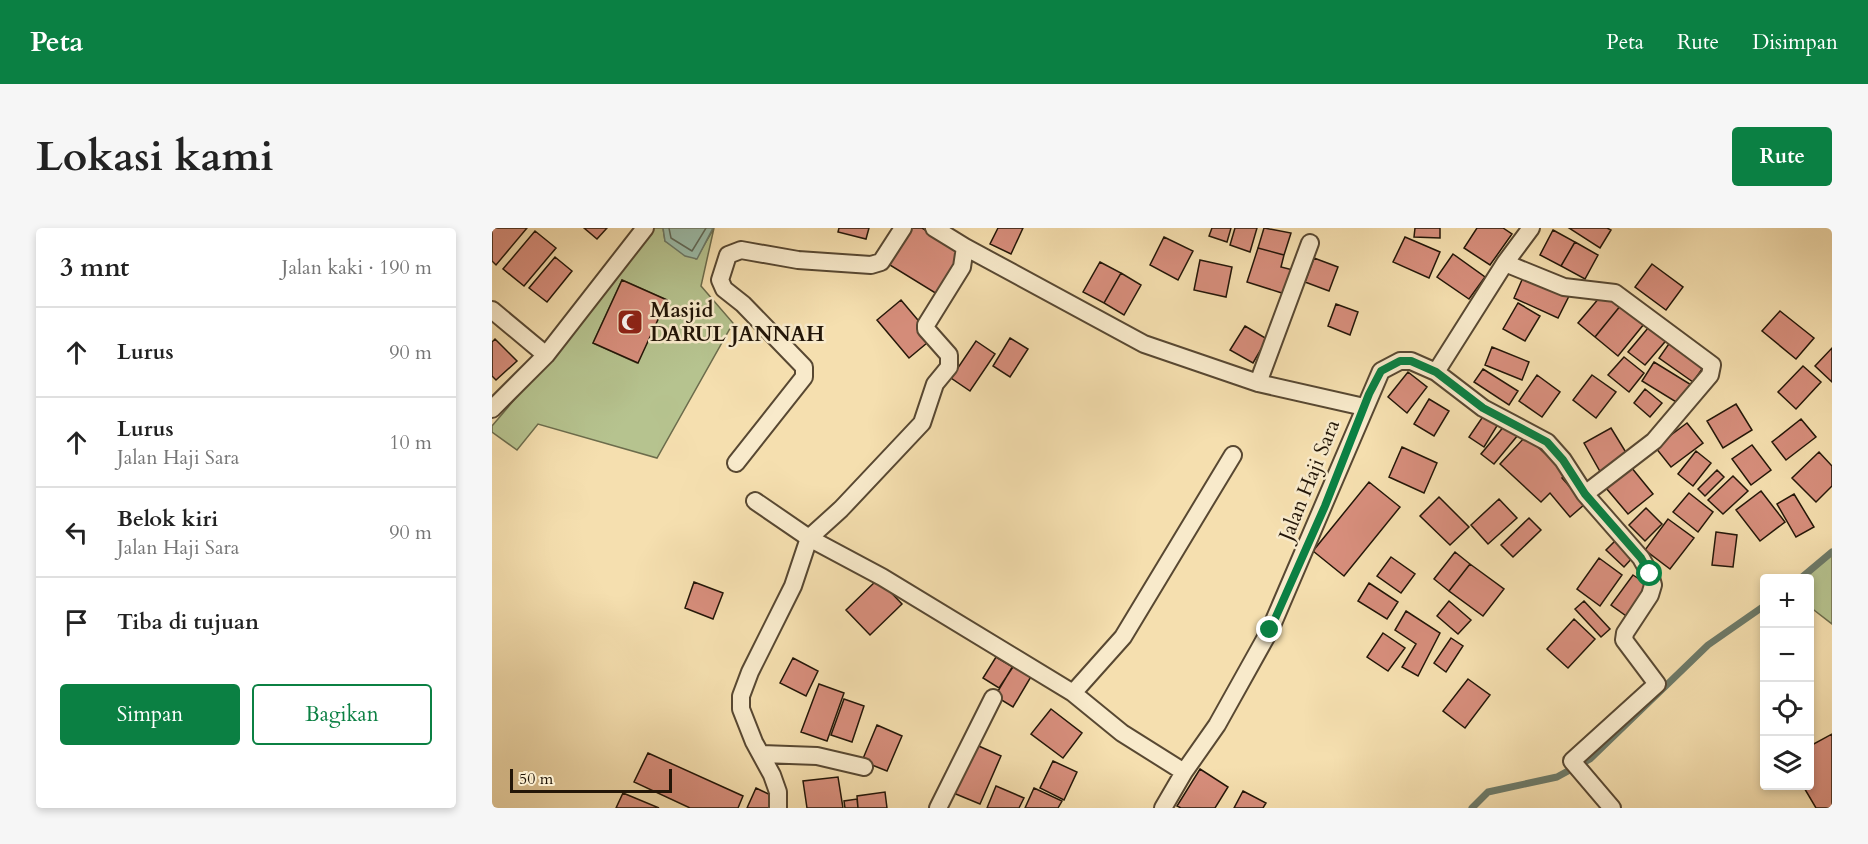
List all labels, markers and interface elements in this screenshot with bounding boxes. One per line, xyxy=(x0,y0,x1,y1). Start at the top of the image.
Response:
text: Peta xyxy=(30,23,83,61)
text: Peta xyxy=(1606,28,1644,57)
text: Rute xyxy=(1677,28,1719,57)
text: Disimpan xyxy=(1752,28,1838,57)
button: Rute xyxy=(1732,127,1832,186)
text: Lokasi kami xyxy=(36,128,274,185)
text: 3 mnt xyxy=(60,250,129,285)
text: Jalan kaki · 190 m xyxy=(282,254,432,281)
place label: Masjid DARUL JANNAH xyxy=(650,296,824,349)
mosque icon: Masjid DARUL JANNAH xyxy=(615,307,645,337)
icon: ahead xyxy=(60,336,93,369)
text: Lurus xyxy=(117,337,174,367)
text: 90 m xyxy=(389,339,432,366)
text: Lurus xyxy=(117,414,174,444)
street label: Jalan Haji Sara xyxy=(1271,415,1347,548)
icon: ahead xyxy=(60,426,93,459)
text: 10 m xyxy=(389,429,432,456)
text: Jalan Haji Sara xyxy=(117,444,239,471)
text: Belok kiri xyxy=(117,504,218,534)
icon: left xyxy=(60,516,93,549)
text: 90 m xyxy=(389,519,432,546)
text: Jalan Haji Sara xyxy=(117,534,239,561)
route start xyxy=(1636,560,1662,586)
map controls xyxy=(1760,574,1814,790)
button: + xyxy=(1760,574,1814,628)
icon: arrive xyxy=(60,606,93,639)
text: Tiba di tujuan xyxy=(117,607,259,637)
route end xyxy=(1256,616,1282,642)
button: − xyxy=(1760,628,1814,682)
button: locate xyxy=(1760,682,1814,736)
button: Simpan xyxy=(60,684,240,745)
button: Bagikan xyxy=(252,684,432,745)
button: layers xyxy=(1760,736,1814,790)
scale bar xyxy=(510,766,672,794)
text: 50 m xyxy=(519,768,553,790)

